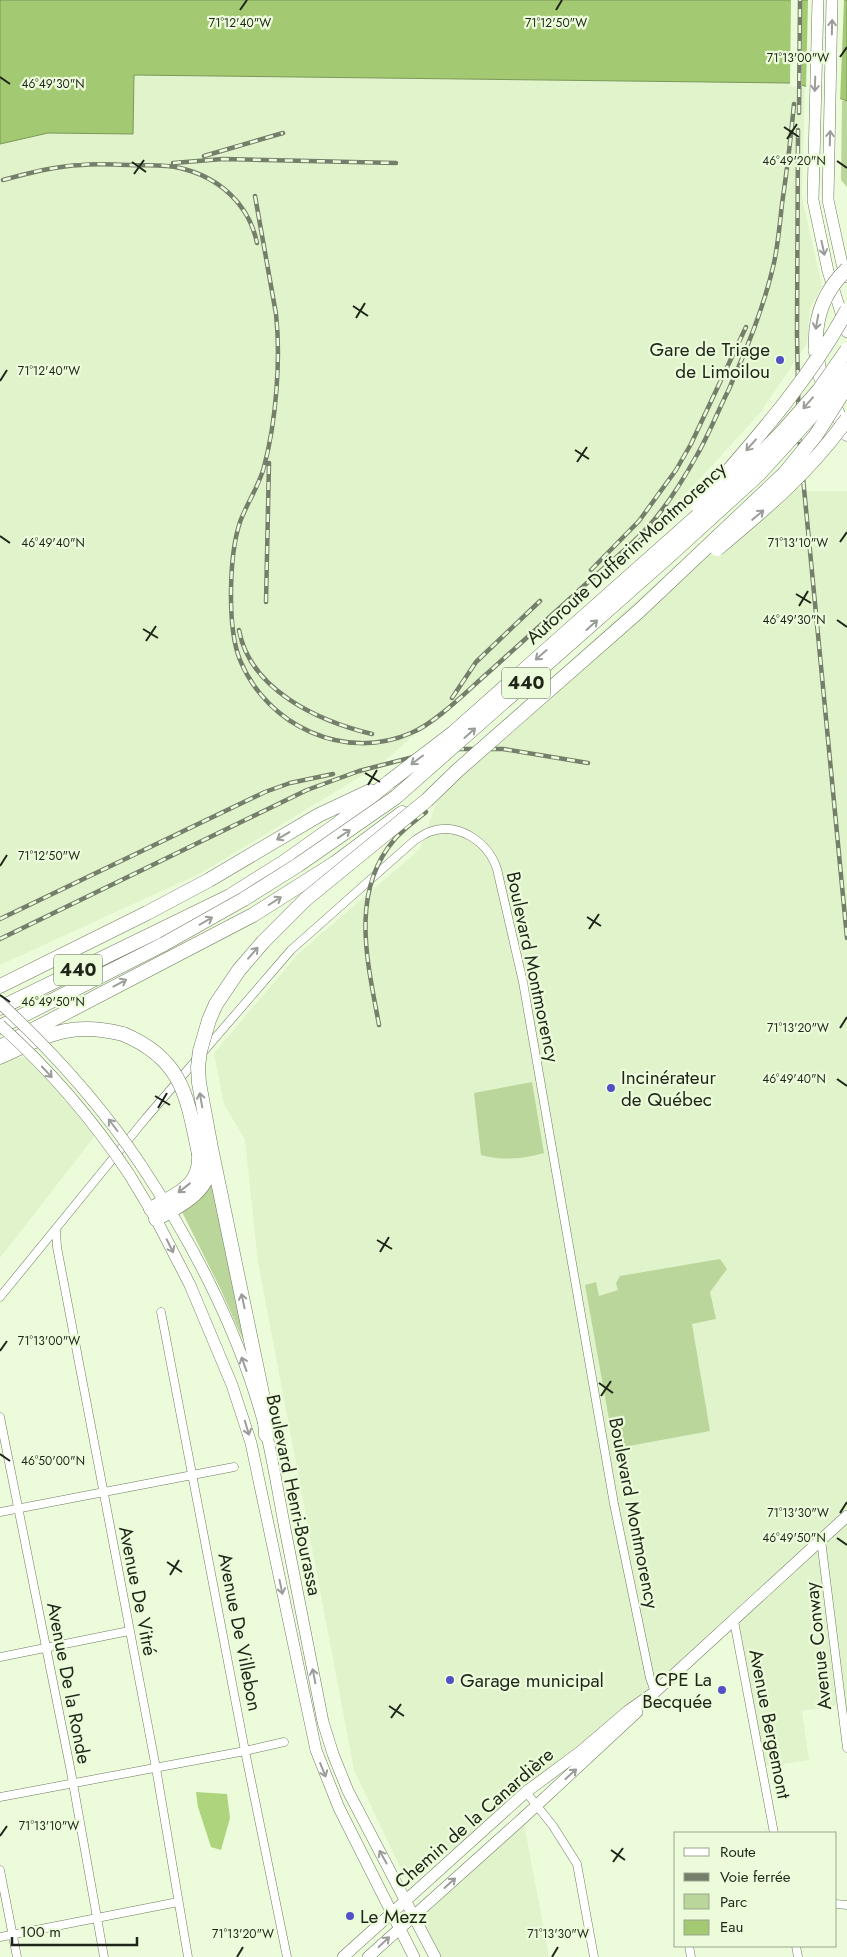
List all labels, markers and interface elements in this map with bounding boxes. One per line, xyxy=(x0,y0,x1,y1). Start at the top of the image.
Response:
text: 71°12'40"W xyxy=(209,14,271,32)
text: 71°12'50"W xyxy=(525,14,587,32)
one-way arrow xyxy=(827,20,837,36)
text: 71°13'00"W xyxy=(767,49,829,67)
text: 46°49'30"N xyxy=(21,75,85,93)
one-way arrow xyxy=(810,75,820,91)
one-way arrow xyxy=(825,131,835,147)
text: 46°49'20"N xyxy=(762,152,826,170)
one-way arrow xyxy=(819,239,828,255)
one-way arrow xyxy=(811,314,821,330)
place label: Gare de Triage de Limoilou xyxy=(650,336,770,385)
marker: Gare de Triage de Limoilou xyxy=(774,354,786,366)
text: 71°12'40"W xyxy=(18,362,80,380)
one-way arrow xyxy=(802,396,813,409)
one-way arrow xyxy=(745,438,757,451)
street label: Autoroute Dufferin-Montmorency xyxy=(520,455,733,651)
one-way arrow xyxy=(751,509,764,520)
text: 46°49'40"N xyxy=(21,534,85,552)
text: 71°13'10"W xyxy=(768,534,828,552)
text: 46°49'30"N xyxy=(762,611,826,629)
one-way arrow xyxy=(585,619,598,631)
one-way arrow xyxy=(535,649,548,660)
road number: 440 xyxy=(502,668,550,698)
one-way arrow xyxy=(464,727,477,738)
one-way arrow xyxy=(411,755,424,766)
one-way arrow xyxy=(337,829,351,839)
one-way arrow xyxy=(276,832,291,842)
text: 71°12'50"W xyxy=(18,847,80,865)
street label: Boulevard Montmorency xyxy=(500,869,567,1065)
one-way arrow xyxy=(268,895,282,905)
one-way arrow xyxy=(199,916,214,926)
one-way arrow xyxy=(248,947,259,960)
road number: 440 xyxy=(54,954,102,986)
one-way arrow xyxy=(113,978,128,988)
text: 46°49'50"N xyxy=(21,993,85,1011)
text: 71°13'20"W xyxy=(767,1019,829,1037)
place label: Incinérateur de Québec xyxy=(621,1064,716,1113)
one-way arrow xyxy=(41,1066,53,1079)
text: 46°49'40"N xyxy=(762,1070,826,1088)
marker: Incinérateur de Québec xyxy=(605,1082,617,1094)
one-way arrow xyxy=(196,1092,206,1108)
one-way arrow xyxy=(108,1118,118,1132)
one-way arrow xyxy=(178,1183,191,1194)
one-way arrow xyxy=(165,1239,175,1254)
one-way arrow xyxy=(238,1294,247,1310)
text: 71°13'00"W xyxy=(18,1332,80,1350)
one-way arrow xyxy=(239,1357,248,1373)
street label: Boulevard Henri-Bourassa xyxy=(259,1392,329,1598)
street label: Boulevard Montmorency xyxy=(602,1415,666,1612)
one-way arrow xyxy=(242,1420,252,1436)
text: 46°50'00"N xyxy=(21,1452,85,1470)
text: 71°13'30"W xyxy=(767,1504,829,1522)
street label: Avenue De Vitré xyxy=(112,1524,164,1658)
text: 46°49'50"N xyxy=(762,1529,826,1547)
street label: Avenue De Villebon xyxy=(211,1551,269,1713)
one-way arrow xyxy=(277,1579,286,1595)
street label: Avenue Conway xyxy=(798,1580,838,1711)
street label: Avenue De la Ronde xyxy=(40,1600,98,1766)
street label: Avenue Bergemont xyxy=(742,1647,798,1802)
place label: CPE La Becquée xyxy=(642,1666,712,1715)
place label: Garage municipal xyxy=(460,1667,604,1694)
one-way arrow xyxy=(309,1668,318,1684)
marker: Garage municipal xyxy=(444,1674,456,1686)
marker: CPE La Becquée xyxy=(716,1684,728,1696)
street label: Chemin de la Canardière xyxy=(389,1741,560,1895)
one-way arrow xyxy=(319,1761,328,1777)
one-way arrow xyxy=(564,1768,577,1780)
text: 71°13'10"W xyxy=(19,1817,79,1835)
legend xyxy=(674,1832,837,1947)
text: Route xyxy=(720,1841,756,1863)
one-way arrow xyxy=(378,1849,388,1864)
text: Voie ferrée xyxy=(720,1866,791,1888)
one-way arrow xyxy=(444,1877,457,1889)
text: Parc xyxy=(720,1891,747,1913)
place label: Le Mezz xyxy=(360,1903,427,1930)
marker: Le Mezz xyxy=(344,1910,356,1922)
scale bar xyxy=(12,1914,138,1946)
text: Eau xyxy=(720,1916,743,1938)
text: 100 m xyxy=(20,1921,61,1943)
text: 71°13'20"W xyxy=(212,1925,274,1943)
text: 71°13'30"W xyxy=(527,1925,589,1943)
one-way arrow xyxy=(378,1936,391,1948)

